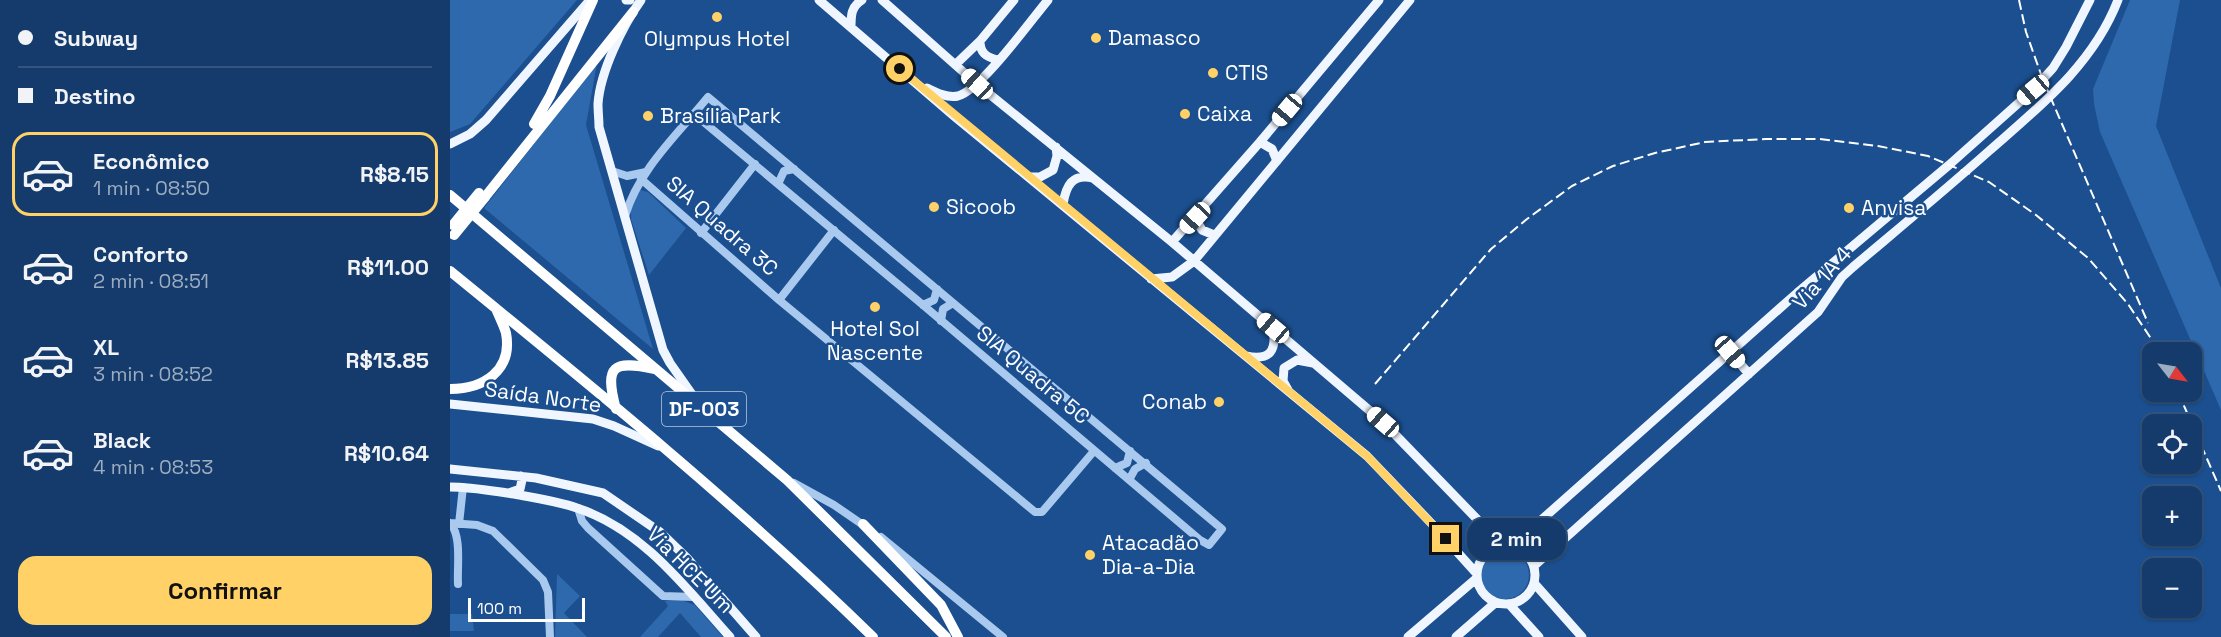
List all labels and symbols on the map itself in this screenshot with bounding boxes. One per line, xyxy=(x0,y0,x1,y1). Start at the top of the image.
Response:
marker: Olympus Hotel xyxy=(710,10,724,24)
place label: Damasco xyxy=(1108,24,1201,51)
place label: Olympus Hotel xyxy=(644,25,790,52)
marker: Damasco xyxy=(1089,31,1103,45)
route start xyxy=(886,55,913,82)
place label: CTIS xyxy=(1225,59,1268,86)
car xyxy=(958,65,996,103)
marker: CTIS xyxy=(1206,66,1220,80)
car xyxy=(2013,72,2053,108)
car xyxy=(1269,90,1305,130)
place label: Caixa xyxy=(1197,100,1252,127)
place label: Brasília Park xyxy=(660,102,781,129)
marker: Caixa xyxy=(1178,107,1192,121)
marker: Brasília Park xyxy=(641,109,655,123)
street label: SIA Quadra 3C xyxy=(661,170,784,282)
place label: Sicoob xyxy=(946,193,1016,220)
place label: Anvisa xyxy=(1861,194,1926,221)
car xyxy=(1176,199,1214,237)
marker: Sicoob xyxy=(927,200,941,214)
marker: Anvisa xyxy=(1842,201,1856,215)
street label: Via 1A 4 xyxy=(1786,240,1857,315)
marker: Hotel Sol Nascente xyxy=(868,300,882,314)
car xyxy=(1253,310,1293,346)
place label: Hotel Sol Nascente xyxy=(827,315,923,366)
street label: SIA Quadra 5C xyxy=(971,319,1095,430)
car xyxy=(1711,333,1749,371)
north arrow xyxy=(2142,342,2202,402)
street label: Saída Norte xyxy=(483,375,603,418)
place label: Conab xyxy=(1142,388,1207,415)
road number: DF-003 xyxy=(662,392,746,426)
marker: Conab xyxy=(1212,395,1226,409)
car xyxy=(1364,403,1402,441)
callout: 2 min xyxy=(1467,518,1566,560)
street label: Via HCE Um xyxy=(641,520,740,619)
route end xyxy=(1432,525,1459,552)
place label: Atacadão Dia-a-Dia xyxy=(1102,529,1199,580)
marker: Atacadão Dia-a-Dia xyxy=(1083,548,1097,562)
scale bar xyxy=(468,595,585,622)

